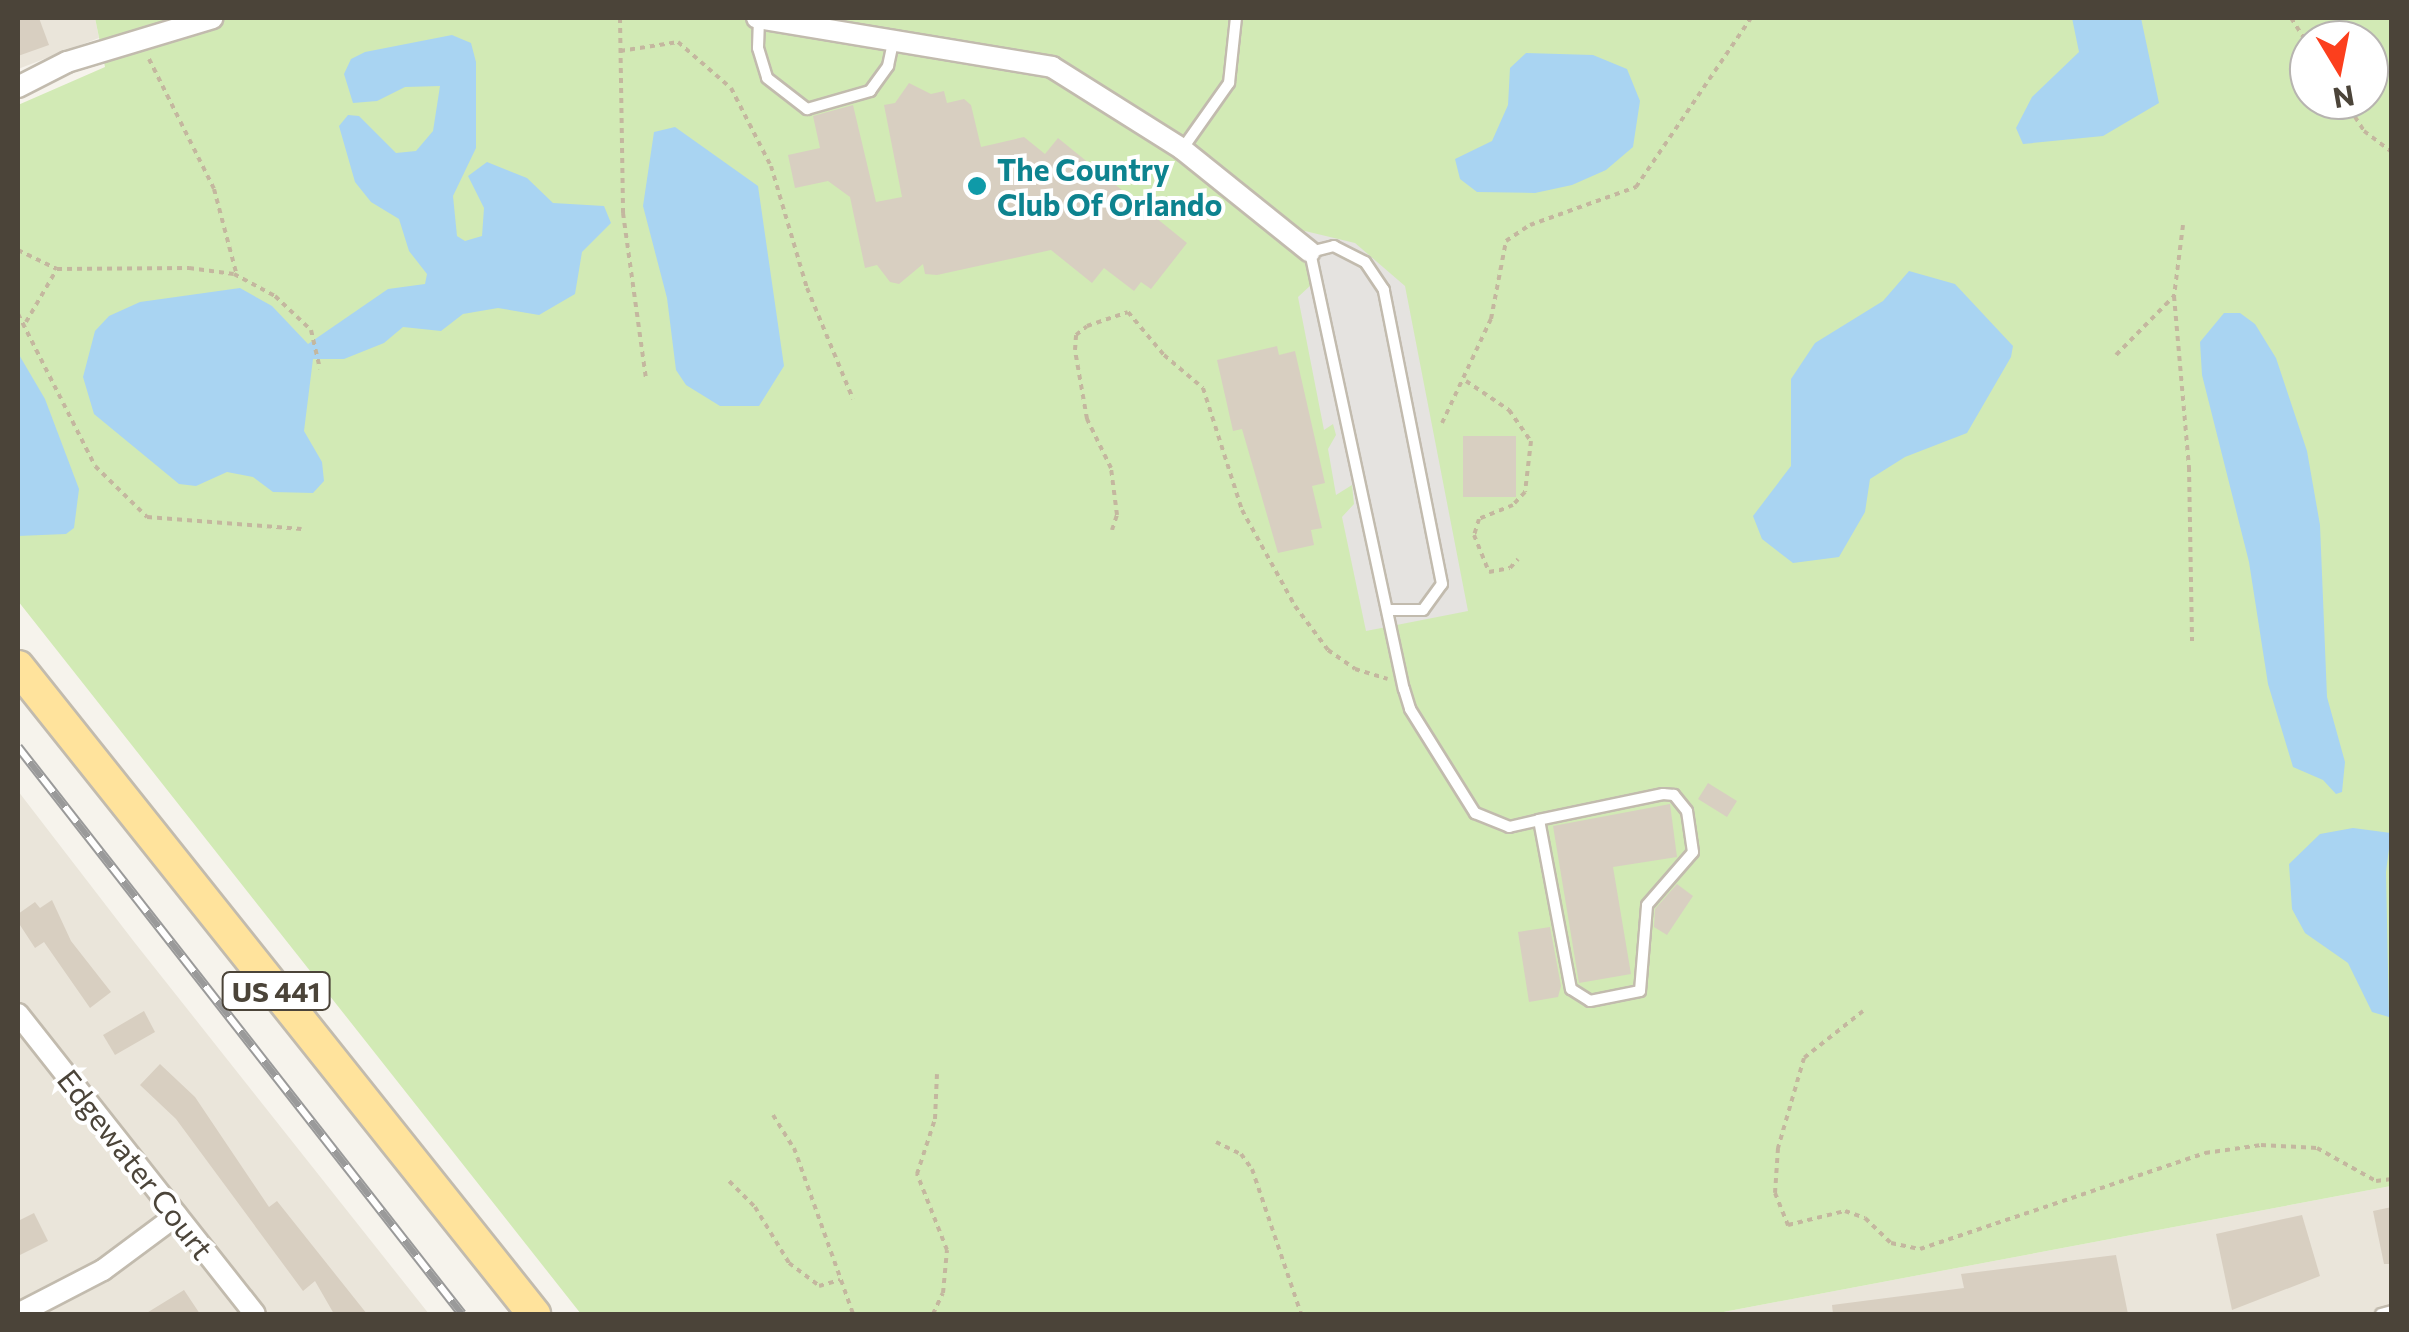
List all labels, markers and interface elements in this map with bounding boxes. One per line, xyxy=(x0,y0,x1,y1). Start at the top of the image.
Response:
north arrow xyxy=(2289,20,2389,120)
text: N xyxy=(2331,79,2357,116)
place label: The Country Club Of Orlando xyxy=(997,151,1222,222)
marker: The Country Club Of Orlando xyxy=(966,175,988,197)
road number: US 441 xyxy=(221,968,331,1014)
street label: Edgewater Court xyxy=(51,1062,221,1266)

